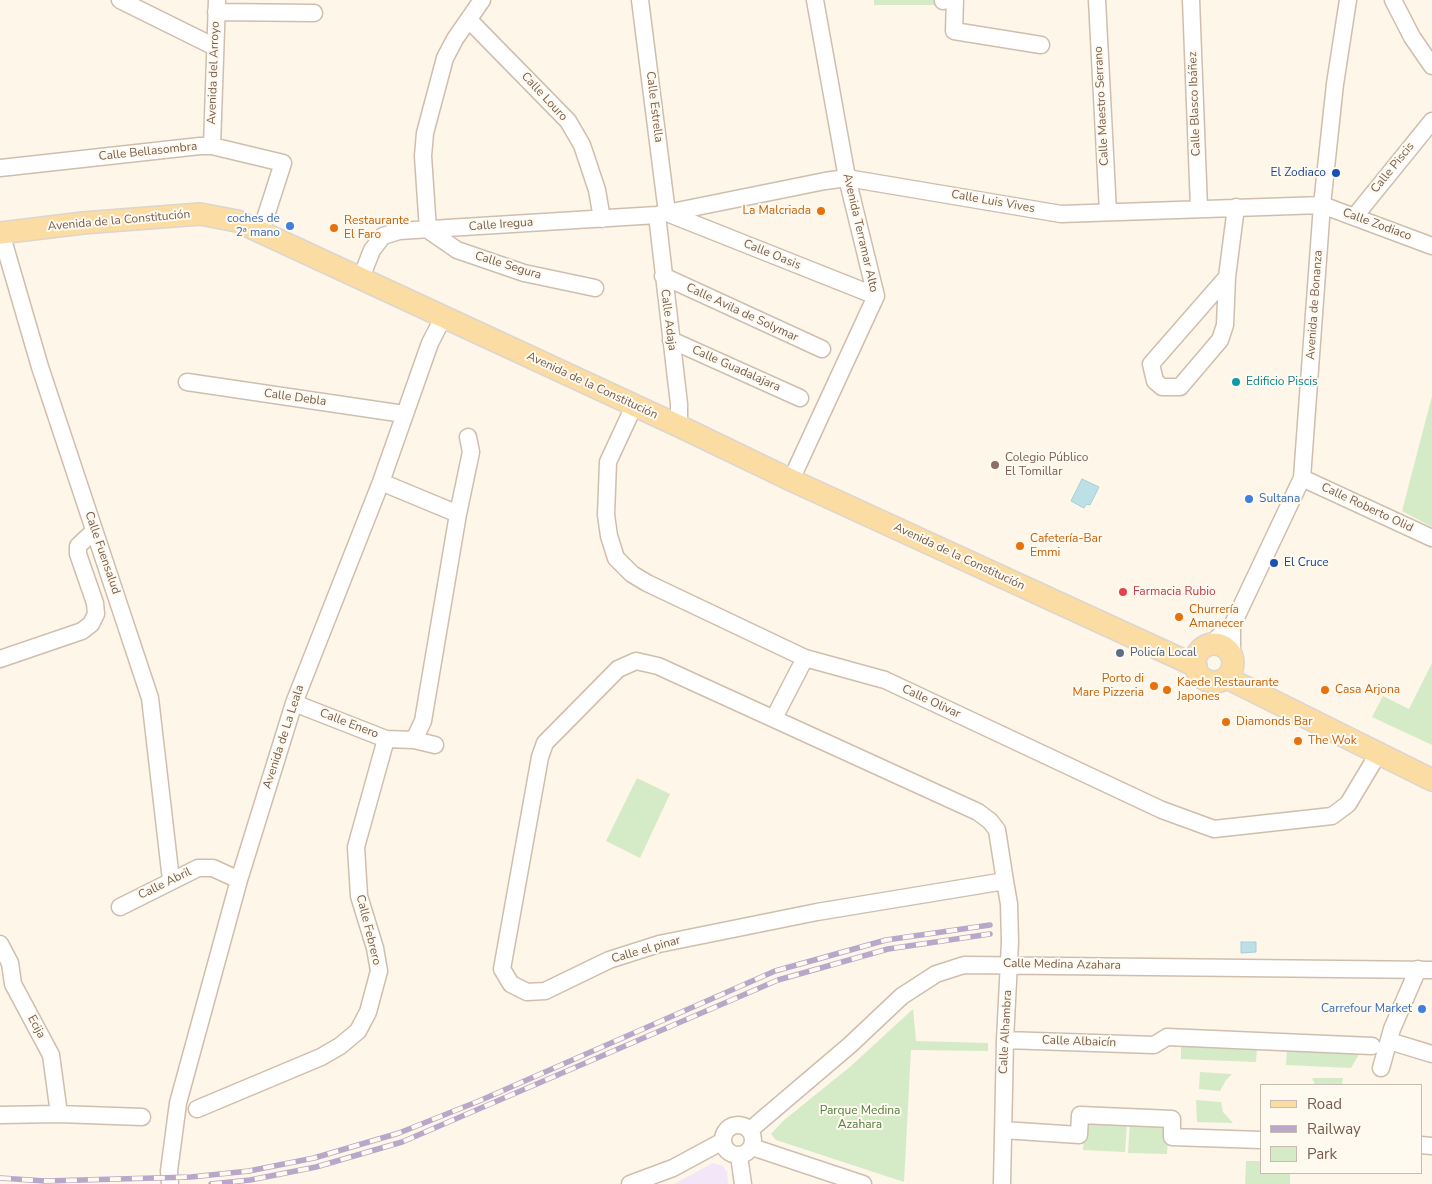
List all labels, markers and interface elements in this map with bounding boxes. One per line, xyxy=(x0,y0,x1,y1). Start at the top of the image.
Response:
street label: Avenida del Arroyo xyxy=(205,21,223,125)
street label: Calle Maestro Serrano xyxy=(1092,46,1112,166)
street label: Calle Blasco Ibáñez xyxy=(1186,51,1204,157)
street label: Calle Louro xyxy=(518,70,570,124)
street label: Calle Estrella xyxy=(642,71,666,143)
street label: Calle Bellasombra xyxy=(98,140,198,164)
street label: Calle Piscis xyxy=(1368,140,1418,196)
place label: El Zodiaco xyxy=(1271,166,1326,180)
marker: El Zodiaco xyxy=(1330,167,1342,179)
street label: Avenida Terramar Alto xyxy=(839,172,881,294)
street label: Calle Luis Vives xyxy=(950,188,1036,216)
place label: La Malcriada xyxy=(743,204,811,218)
marker: La Malcriada xyxy=(815,205,827,217)
street label: Calle Zodiaco xyxy=(1340,206,1414,244)
street label: Avenida de la Constitución xyxy=(47,208,191,234)
place label: coches de 2ª mano xyxy=(227,212,280,240)
place label: Restaurante El Faro xyxy=(344,214,409,242)
street label: Calle Iregua xyxy=(468,216,534,234)
marker: coches de 2ª mano xyxy=(284,220,296,232)
marker: Restaurante El Faro xyxy=(328,222,340,234)
street label: Calle Oasis xyxy=(741,237,803,273)
street label: Calle Segura xyxy=(473,249,543,283)
street label: Avenida de Bonanza xyxy=(1304,250,1326,360)
street label: Calle Avila de Solymar xyxy=(684,281,800,345)
street label: Calle Adaja xyxy=(657,288,679,352)
street label: Calle Guadalajara xyxy=(689,343,783,395)
street label: Avenida de la Constitución xyxy=(524,349,660,423)
place label: Edificio Piscis xyxy=(1246,375,1318,389)
marker: Edificio Piscis xyxy=(1230,376,1242,388)
street label: Calle Debla xyxy=(263,386,327,410)
place label: Colegio Público El Tomillar xyxy=(1005,451,1088,479)
marker: Colegio Público El Tomillar xyxy=(989,459,1001,471)
street label: Calle Roberto Olid xyxy=(1319,480,1415,536)
place label: Sultana xyxy=(1259,492,1300,506)
marker: Sultana xyxy=(1243,493,1255,505)
street label: Calle Fuensalud xyxy=(81,510,123,596)
street label: Avenida de la Constitución xyxy=(891,520,1027,594)
place label: Cafetería-Bar Emmi xyxy=(1030,532,1102,560)
marker: Cafetería-Bar Emmi xyxy=(1014,540,1026,552)
place label: El Cruce xyxy=(1284,556,1329,570)
marker: El Cruce xyxy=(1268,557,1280,569)
place label: Farmacia Rubio xyxy=(1133,585,1216,599)
marker: Farmacia Rubio xyxy=(1117,586,1129,598)
place label: Churrería Amanecer xyxy=(1189,603,1244,631)
marker: Churrería Amanecer xyxy=(1173,611,1185,623)
place label: Policía Local xyxy=(1130,646,1197,660)
marker: Policía Local xyxy=(1114,647,1126,659)
place label: Porto di Mare Pizzeria xyxy=(1072,672,1144,700)
place label: Kaede Restaurante Japones xyxy=(1177,676,1279,704)
marker: Porto di Mare Pizzeria xyxy=(1148,680,1160,692)
street label: Calle Olivar xyxy=(899,682,963,722)
street label: Avenida de La Leala xyxy=(260,683,308,791)
place label: Casa Arjona xyxy=(1335,683,1400,697)
marker: Kaede Restaurante Japones xyxy=(1161,684,1173,696)
marker: Casa Arjona xyxy=(1319,684,1331,696)
street label: Calle Enero xyxy=(318,706,380,742)
place label: Diamonds Bar xyxy=(1236,715,1312,729)
marker: Diamonds Bar xyxy=(1220,716,1232,728)
place label: The Wok xyxy=(1308,734,1357,748)
marker: The Wok xyxy=(1292,735,1304,747)
street label: Calle Abril xyxy=(136,865,194,903)
street label: Calle Febrero xyxy=(352,893,384,967)
street label: Calle el pinar xyxy=(610,933,682,967)
street label: Calle Medina Azahara xyxy=(1003,957,1121,973)
street label: Calle Alhambra xyxy=(997,990,1015,1074)
place label: Carrefour Market xyxy=(1321,1002,1412,1016)
marker: Carrefour Market xyxy=(1416,1003,1428,1015)
street label: Ecija xyxy=(24,1013,48,1041)
street label: Calle Albaicín xyxy=(1042,1034,1116,1050)
legend xyxy=(1260,1084,1422,1174)
text: Road xyxy=(1307,1094,1342,1114)
park label: Parque Medina Azahara xyxy=(820,1104,900,1132)
text: Railway xyxy=(1307,1119,1361,1139)
text: Park xyxy=(1307,1144,1337,1164)

